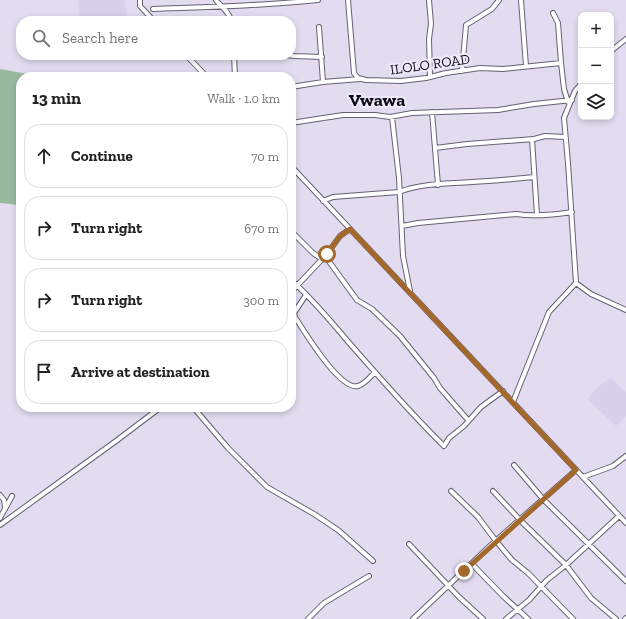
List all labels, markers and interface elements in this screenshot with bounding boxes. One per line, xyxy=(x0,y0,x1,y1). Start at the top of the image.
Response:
map controls xyxy=(578,12,614,120)
button: + xyxy=(578,12,614,48)
search box xyxy=(16,16,296,60)
icon: search xyxy=(30,27,52,49)
text: Search here xyxy=(62,29,138,47)
button: − xyxy=(578,48,614,84)
street label: ILOLO ROAD xyxy=(389,50,471,79)
button: layers xyxy=(578,84,614,120)
text: 13 min xyxy=(32,88,81,108)
district label: Vwawa xyxy=(349,89,405,111)
text: Walk · 1.0 km xyxy=(207,91,280,106)
icon: ahead xyxy=(33,145,55,167)
text: Continue xyxy=(71,147,133,165)
text: 70 m xyxy=(251,149,279,164)
icon: right xyxy=(33,217,55,239)
text: Turn right xyxy=(71,219,142,237)
text: 670 m xyxy=(244,221,279,236)
route start xyxy=(318,245,336,263)
icon: right xyxy=(33,289,55,311)
text: Turn right xyxy=(71,291,142,309)
text: 300 m xyxy=(243,293,279,308)
icon: arrive xyxy=(33,361,55,383)
text: Arrive at destination xyxy=(71,363,210,381)
route end xyxy=(455,562,473,580)

